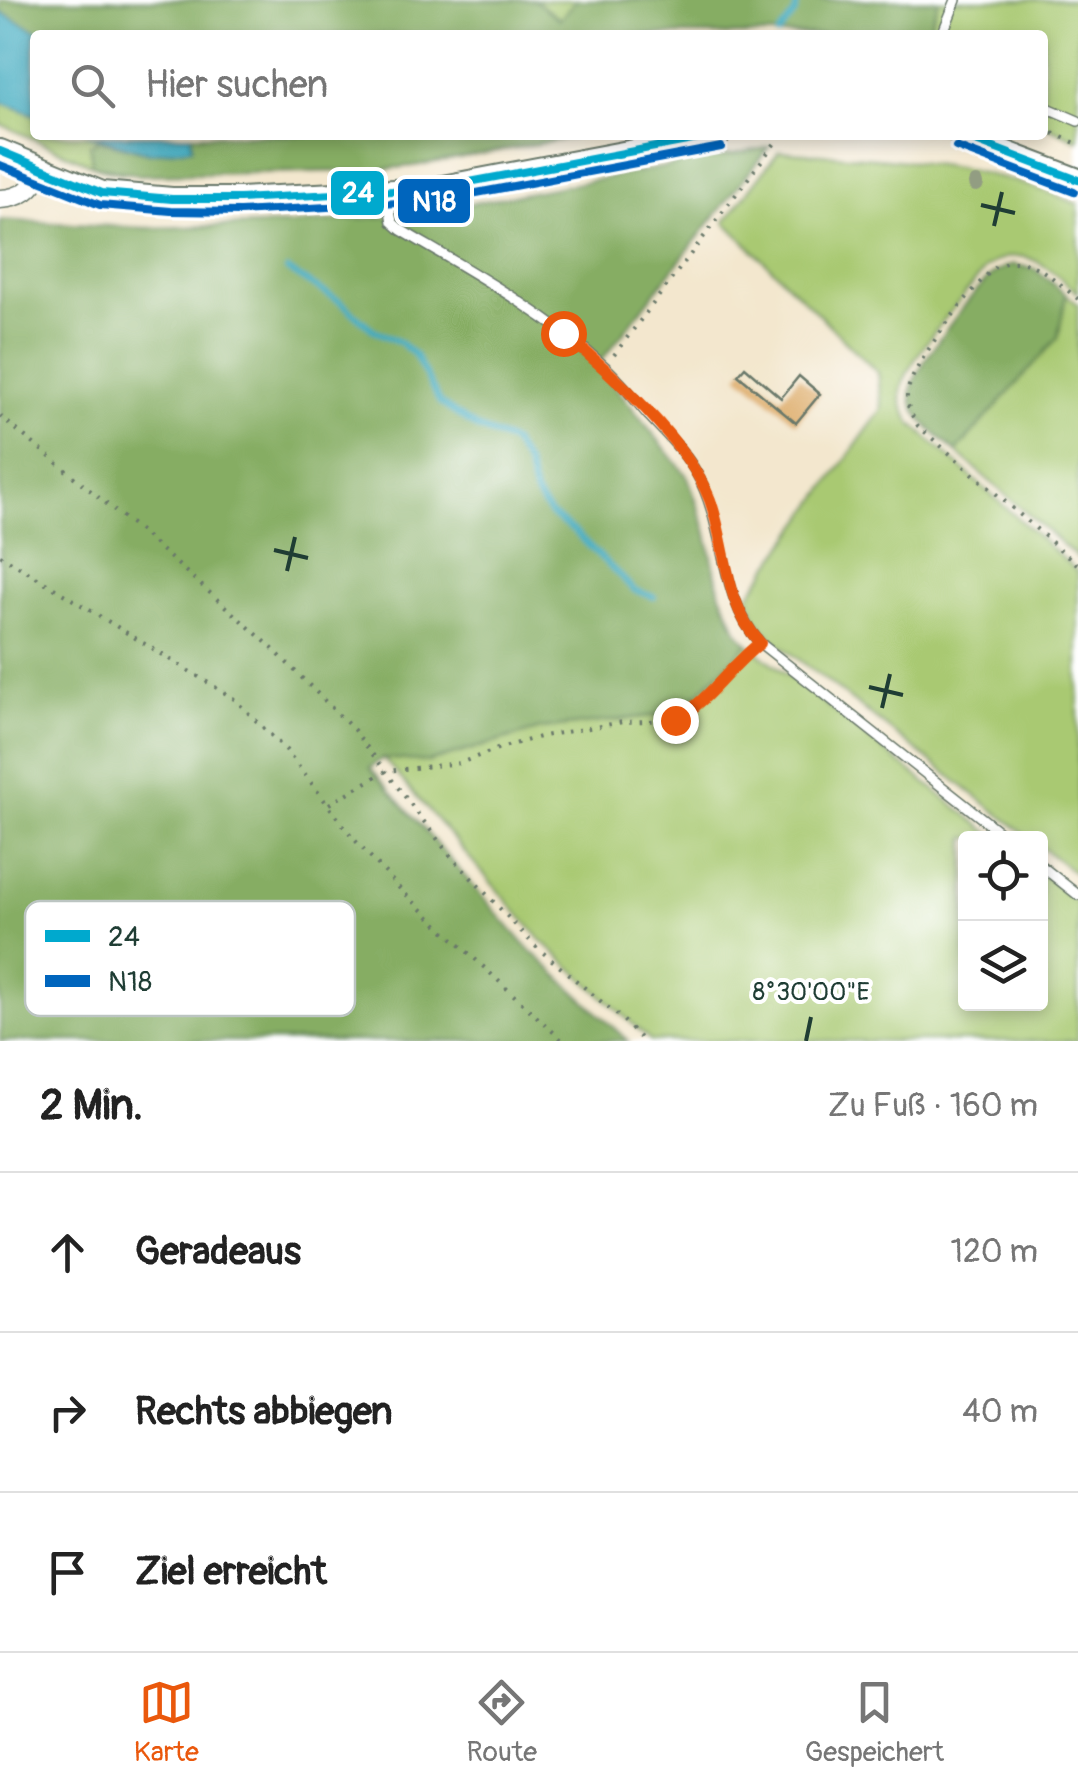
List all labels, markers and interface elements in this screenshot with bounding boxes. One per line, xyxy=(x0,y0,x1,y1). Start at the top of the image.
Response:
search box xyxy=(30,30,1048,140)
icon: search xyxy=(65,58,120,113)
text: Hier suchen xyxy=(145,61,328,109)
line badge: 24 xyxy=(329,169,386,217)
text: 24 xyxy=(342,176,375,211)
line badge: N18 xyxy=(396,177,472,225)
text: N18 xyxy=(412,185,456,220)
route start xyxy=(541,311,587,357)
route end xyxy=(653,698,699,744)
map controls xyxy=(958,831,1048,1011)
button: locate xyxy=(958,831,1048,921)
legend xyxy=(25,901,355,1016)
text: 24 xyxy=(108,920,140,955)
button: layers xyxy=(958,921,1048,1011)
text: N18 xyxy=(108,965,152,1000)
text: 8°30'00"E xyxy=(753,977,869,1008)
text: 2 Min. xyxy=(40,1080,143,1132)
text: Zu Fuß · 160 m xyxy=(828,1086,1038,1126)
icon: ahead xyxy=(40,1225,95,1280)
text: Geradeaus xyxy=(135,1228,301,1276)
text: 120 m xyxy=(950,1232,1038,1272)
icon: right xyxy=(40,1385,95,1440)
text: Rechts abbiegen xyxy=(135,1388,393,1436)
text: 40 m xyxy=(962,1392,1038,1432)
icon: arrive xyxy=(40,1545,95,1600)
text: Ziel erreicht xyxy=(135,1548,327,1596)
tab: Karte xyxy=(134,1675,199,1770)
tab: Route xyxy=(467,1675,537,1770)
tab: Gespeichert xyxy=(805,1675,944,1770)

